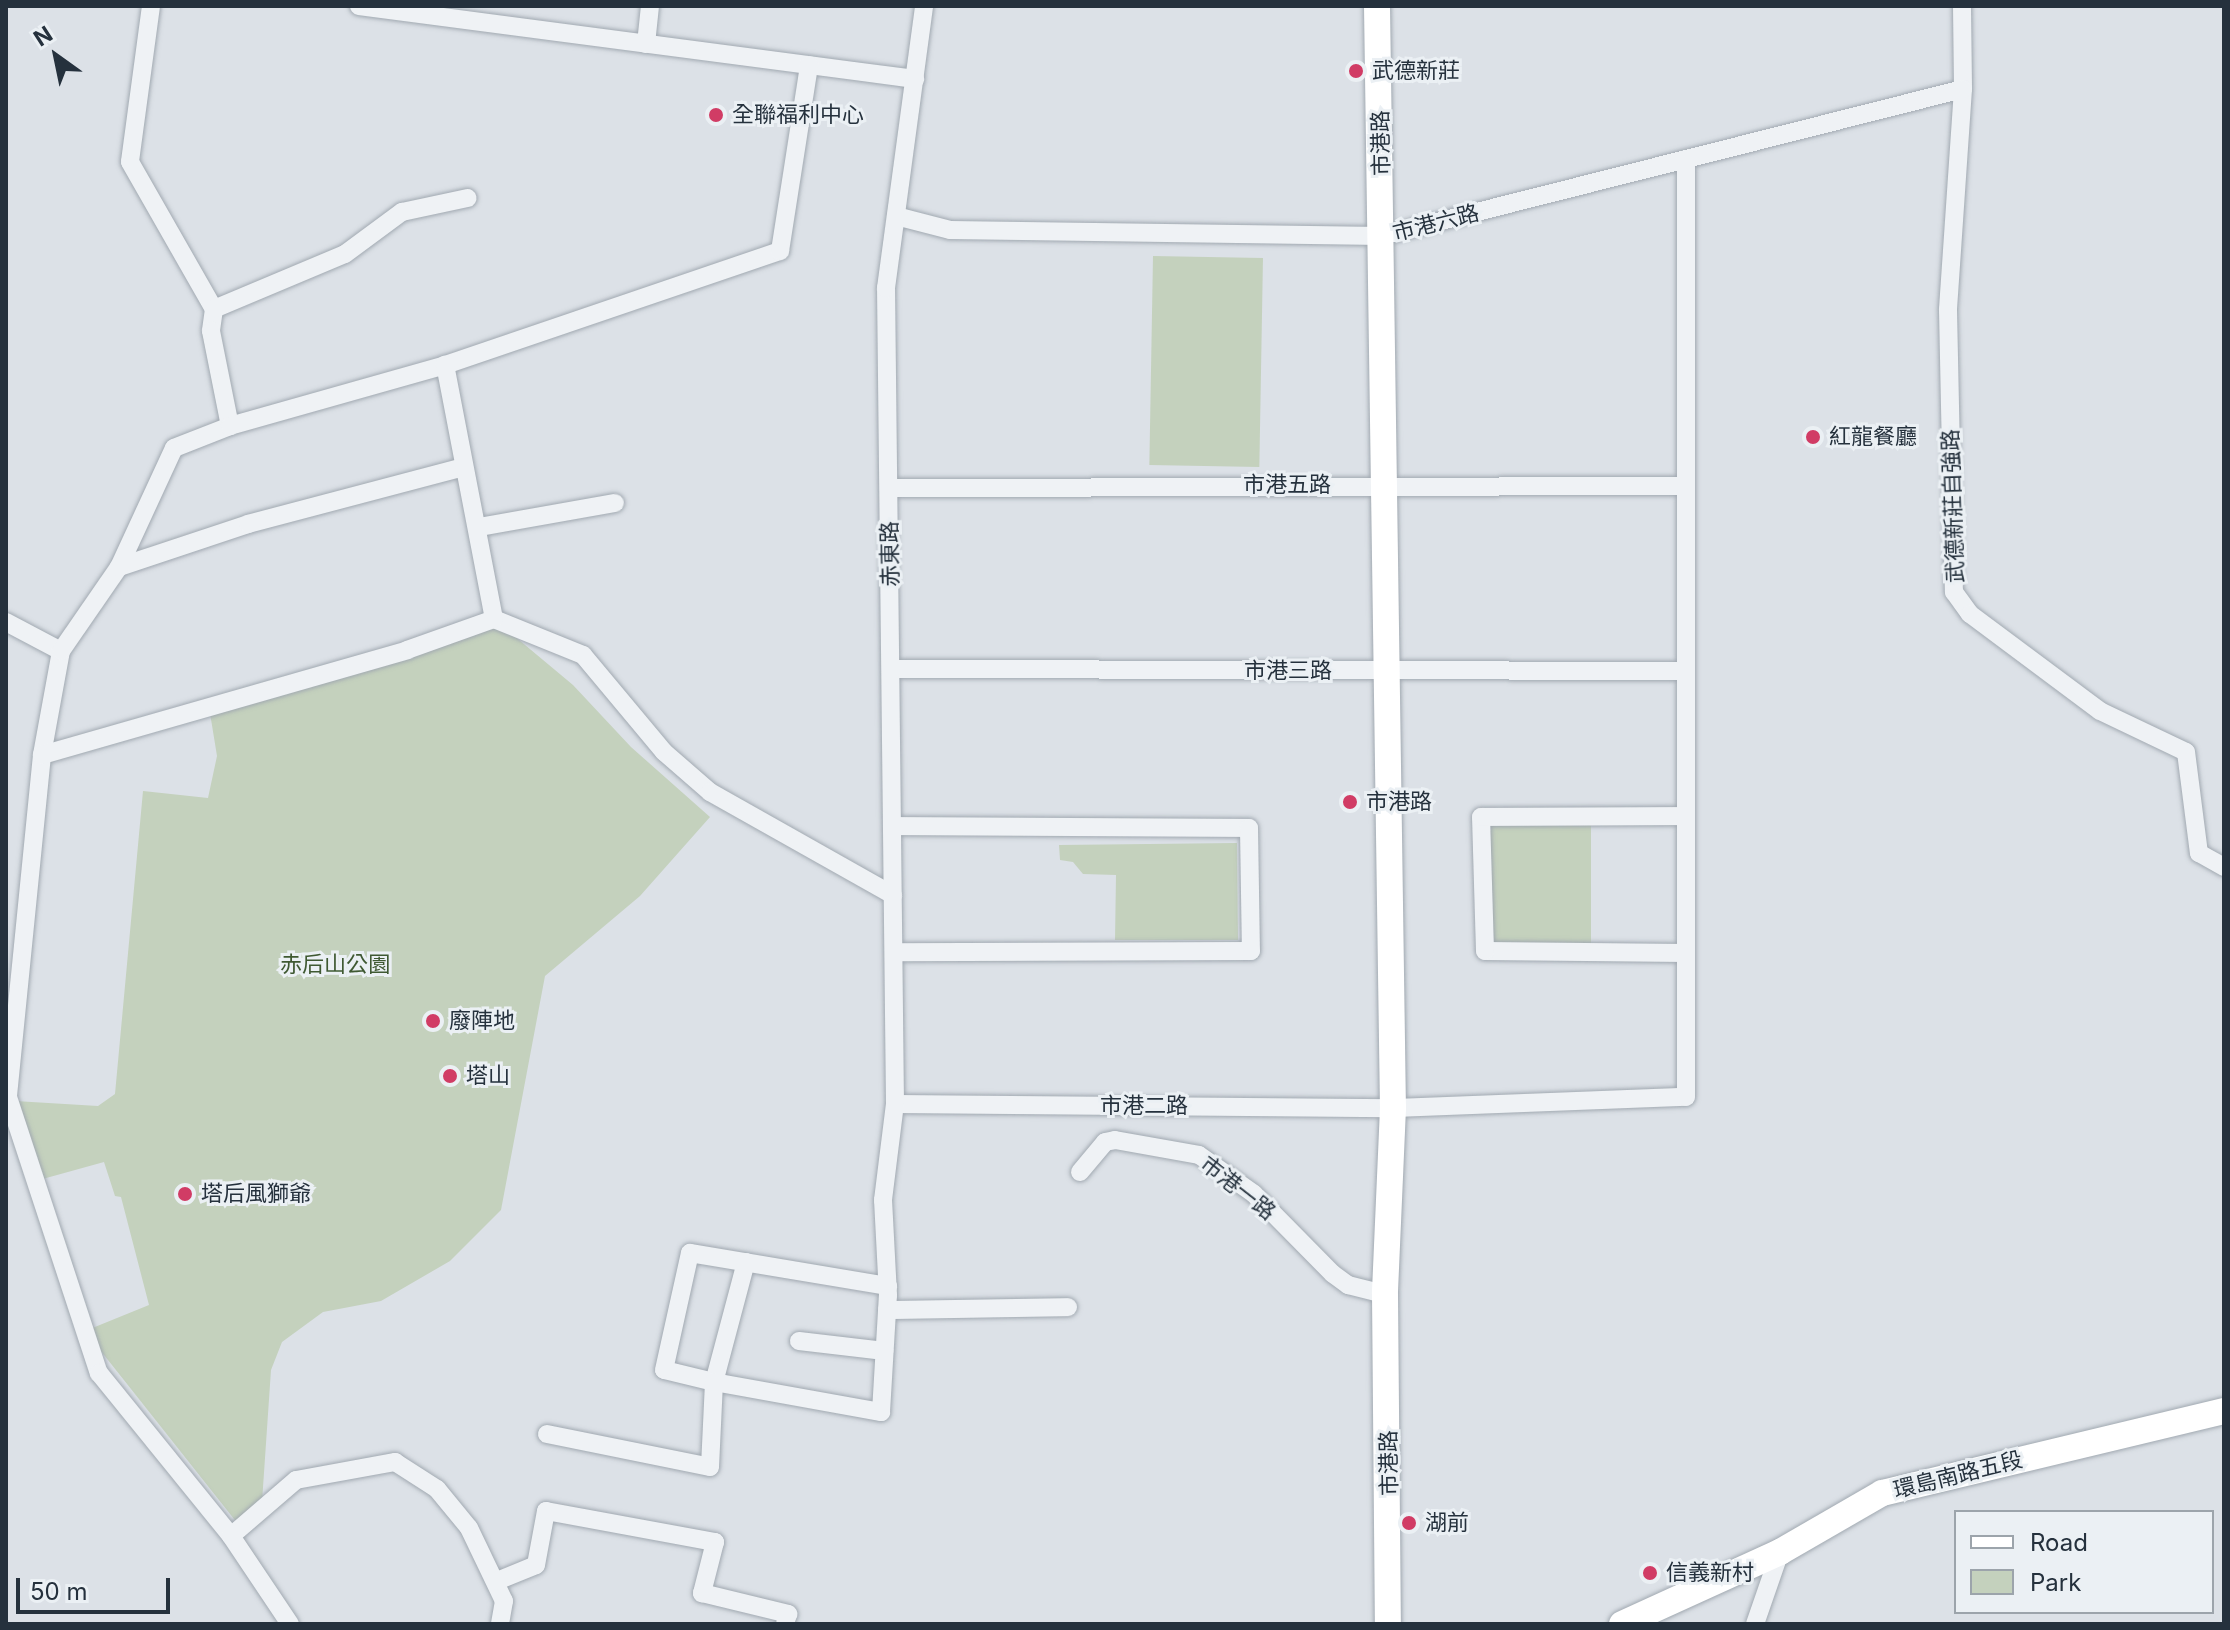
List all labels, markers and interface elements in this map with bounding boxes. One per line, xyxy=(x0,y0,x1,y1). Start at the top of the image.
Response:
north arrow xyxy=(16,16,96,96)
text: N xyxy=(29,20,57,51)
place label: 武德新莊 xyxy=(1372,58,1460,84)
marker: 武德新莊 xyxy=(1347,62,1365,80)
place label: 全聯福利中心 xyxy=(732,102,864,128)
marker: 全聯福利中心 xyxy=(707,106,725,124)
street label: 市港路 xyxy=(1367,110,1395,176)
street label: 市港六路 xyxy=(1390,200,1482,246)
place label: 紅龍餐廳 xyxy=(1829,424,1917,450)
marker: 紅龍餐廳 xyxy=(1804,428,1822,446)
street label: 武德新莊自強路 xyxy=(1937,429,1969,583)
street label: 市港五路 xyxy=(1243,472,1331,498)
street label: 赤東路 xyxy=(876,521,904,587)
street label: 市港三路 xyxy=(1244,658,1332,684)
place label: 市港路 xyxy=(1366,789,1432,815)
marker: 市港路 xyxy=(1341,793,1359,811)
park label: 赤后山公園 xyxy=(280,952,390,978)
place label: 廢陣地 xyxy=(449,1008,515,1034)
marker: 廢陣地 xyxy=(424,1012,442,1030)
place label: 塔山 xyxy=(466,1063,510,1089)
marker: 塔山 xyxy=(441,1067,459,1085)
street label: 市港二路 xyxy=(1100,1093,1188,1119)
street label: 市港一路 xyxy=(1195,1151,1281,1225)
place label: 塔后風獅爺 xyxy=(201,1181,311,1207)
marker: 塔后風獅爺 xyxy=(176,1185,194,1203)
street label: 市港路 xyxy=(1375,1430,1403,1496)
street label: 環島南路五段 xyxy=(1891,1446,2025,1504)
place label: 湖前 xyxy=(1425,1510,1469,1536)
legend xyxy=(1954,1510,2214,1614)
marker: 湖前 xyxy=(1400,1514,1418,1532)
text: Road xyxy=(2030,1528,2088,1557)
place label: 信義新村 xyxy=(1666,1560,1754,1586)
scale bar xyxy=(20,1562,174,1612)
marker: 信義新村 xyxy=(1641,1564,1659,1582)
text: Park xyxy=(2030,1568,2081,1597)
text: 50 m xyxy=(30,1577,88,1606)

